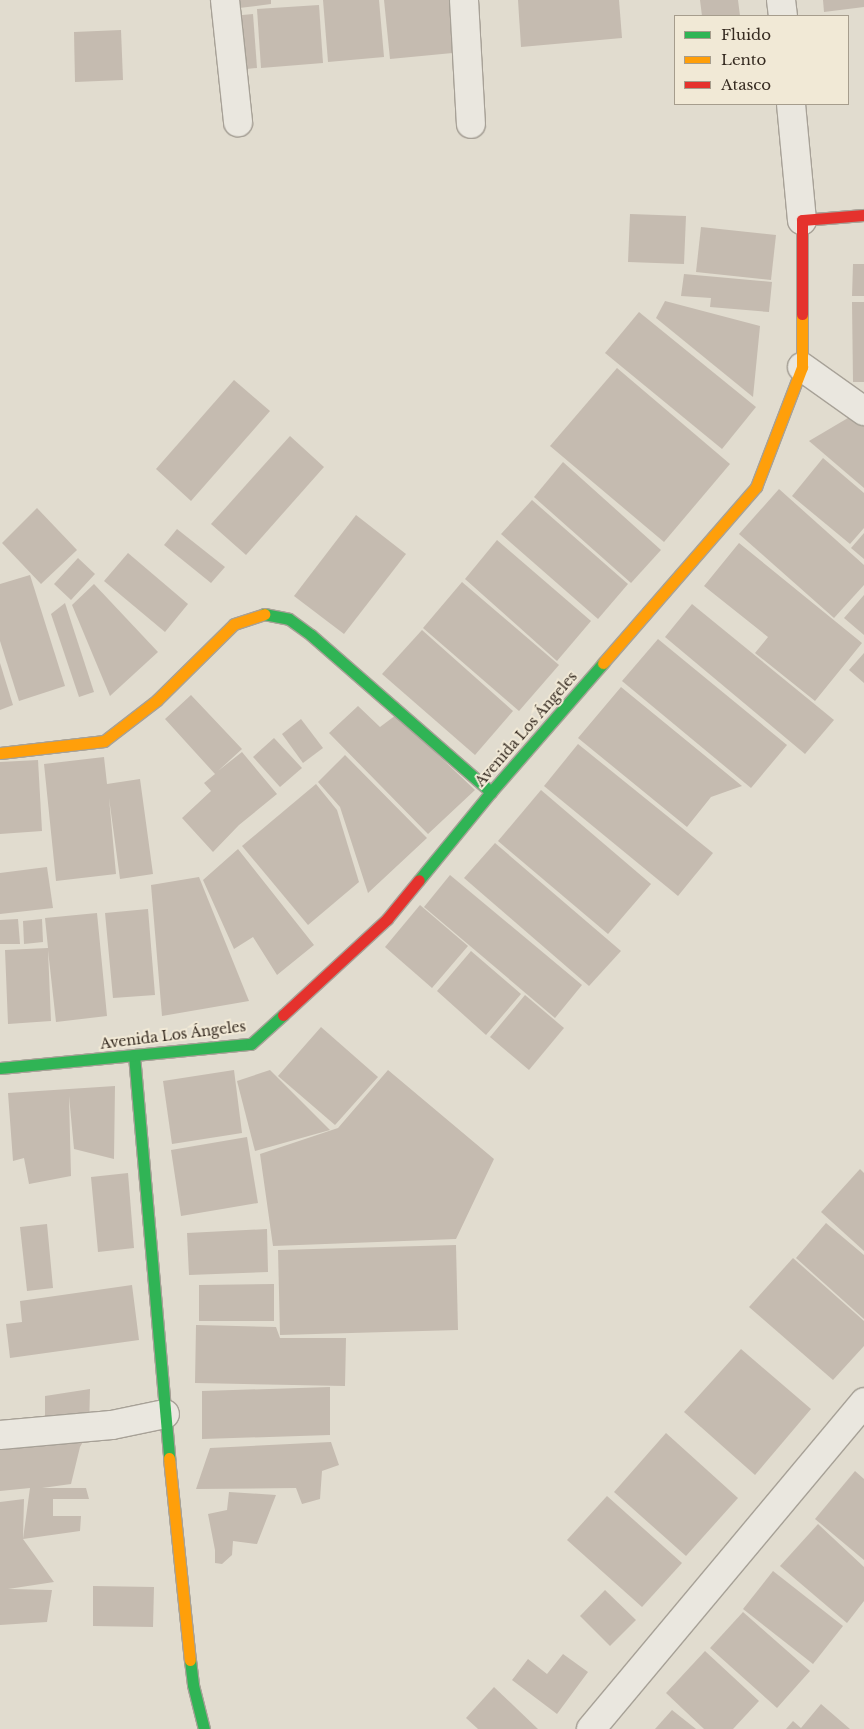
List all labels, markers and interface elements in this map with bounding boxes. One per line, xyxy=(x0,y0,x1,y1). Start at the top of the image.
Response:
legend xyxy=(674,15,849,105)
text: Fluido xyxy=(721,25,771,44)
text: Lento xyxy=(721,50,766,69)
text: Atasco xyxy=(721,75,771,94)
street label: Avenida Los Ángeles xyxy=(471,668,581,790)
street label: Avenida Los Ángeles xyxy=(99,1018,247,1052)

